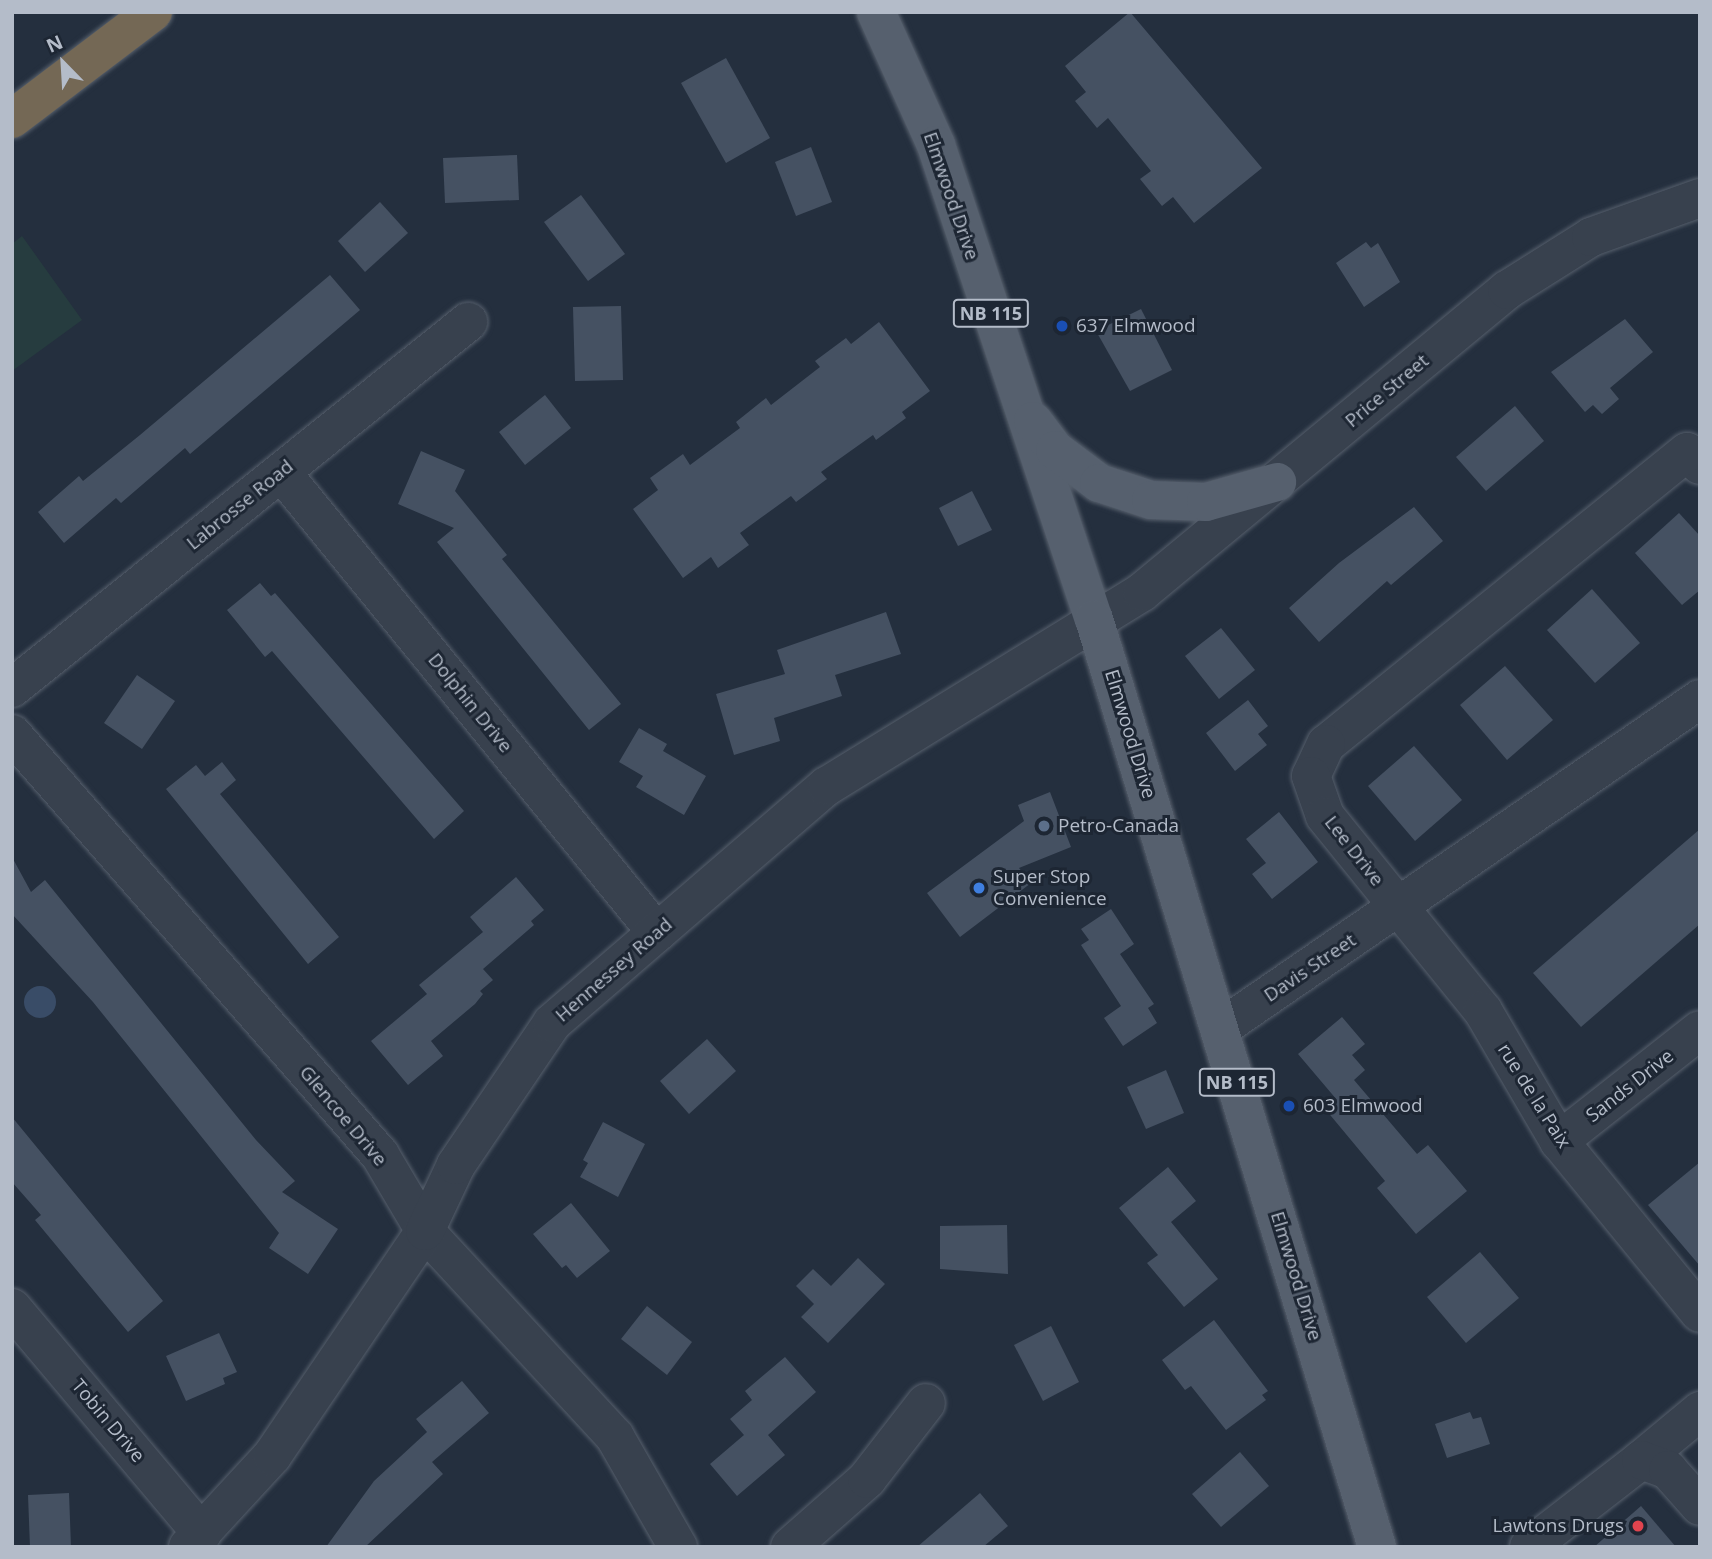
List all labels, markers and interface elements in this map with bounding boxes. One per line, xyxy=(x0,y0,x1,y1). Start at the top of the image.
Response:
north arrow xyxy=(28,28,98,98)
text: N xyxy=(42,29,67,59)
street label: Elmwood Drive xyxy=(918,129,984,263)
road number: NB 115 xyxy=(953,298,1030,328)
place label: 637 Elmwood xyxy=(1076,315,1196,337)
marker: 637 Elmwood xyxy=(1054,318,1070,334)
street label: Price Street xyxy=(1341,350,1433,432)
street label: Labrosse Road xyxy=(182,455,298,555)
street label: Dolphin Drive xyxy=(423,649,517,757)
street label: Elmwood Drive xyxy=(1100,667,1160,801)
street label: Lee Drive xyxy=(1320,811,1388,891)
place label: Petro-Canada xyxy=(1058,815,1179,837)
marker: Petro-Canada xyxy=(1036,818,1052,834)
place label: Super Stop Convenience xyxy=(993,866,1107,910)
marker: Super Stop Convenience xyxy=(971,880,987,896)
street label: Hennessey Road xyxy=(551,913,677,1027)
street label: Davis Street xyxy=(1260,929,1360,1007)
street label: rue de la Paix xyxy=(1493,1039,1575,1153)
street label: Sands Drive xyxy=(1582,1045,1678,1127)
street label: Glencoe Drive xyxy=(295,1061,391,1171)
road number: NB 115 xyxy=(1198,1068,1276,1097)
place label: 603 Elmwood xyxy=(1303,1095,1423,1117)
marker: 603 Elmwood xyxy=(1281,1098,1297,1114)
street label: Elmwood Drive xyxy=(1266,1209,1326,1343)
street label: Tobin Drive xyxy=(67,1375,149,1467)
place label: Lawtons Drugs xyxy=(1492,1515,1624,1537)
marker: Lawtons Drugs xyxy=(1630,1518,1646,1534)

